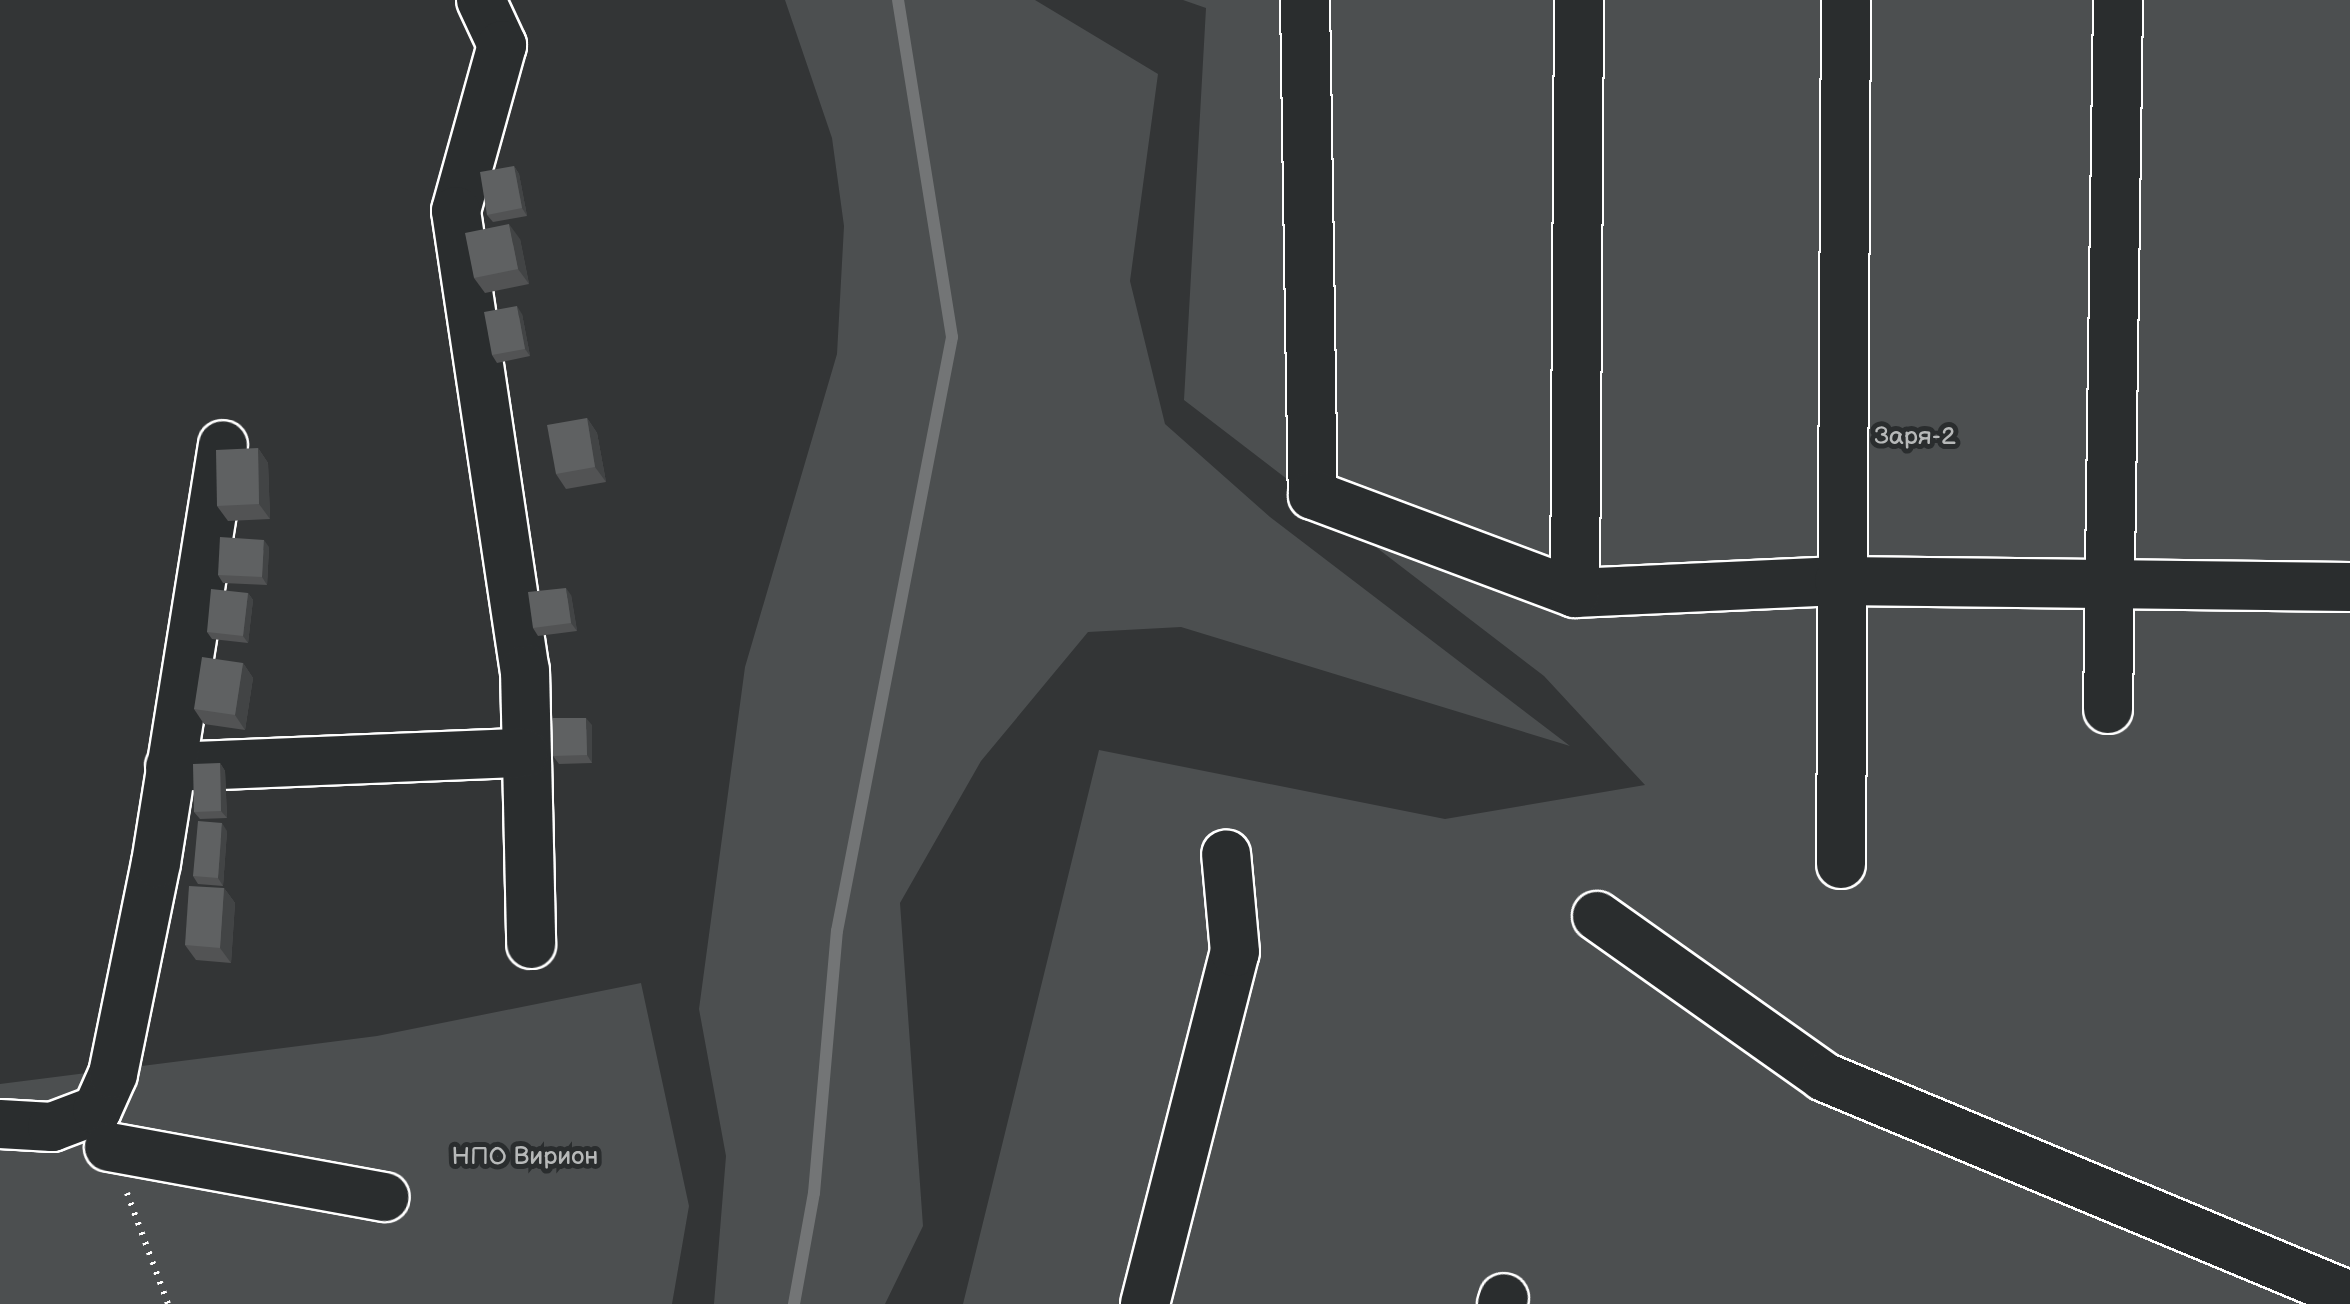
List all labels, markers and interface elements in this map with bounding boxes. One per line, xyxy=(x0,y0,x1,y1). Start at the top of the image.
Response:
park label: Заря-2 xyxy=(1874,422,1956,452)
park label: НПО Вирион xyxy=(452,1142,598,1172)

